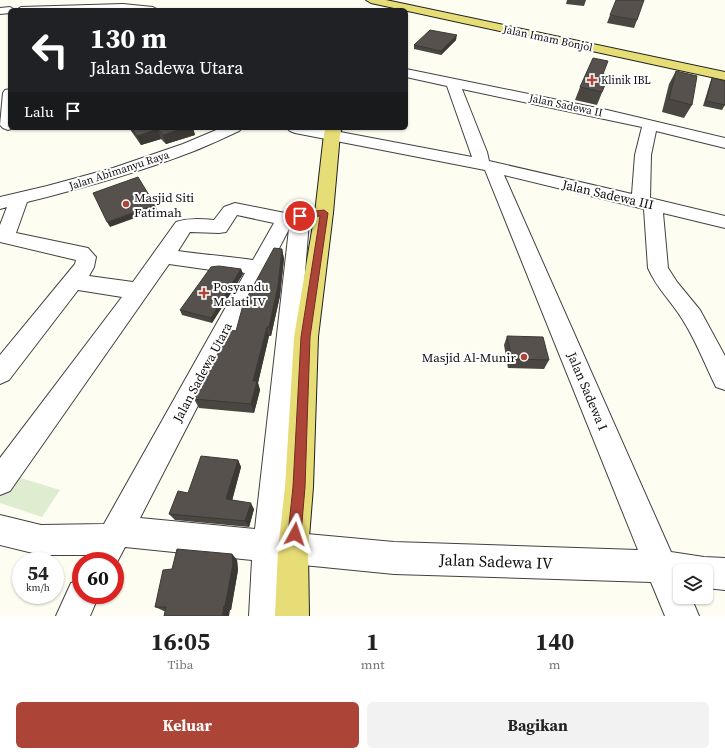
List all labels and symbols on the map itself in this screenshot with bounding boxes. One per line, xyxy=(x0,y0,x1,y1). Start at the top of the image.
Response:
street label: Jalan Imam Bonjol xyxy=(501,21,594,55)
place label: Klinik IBL xyxy=(601,73,651,88)
marker: Klinik IBL xyxy=(586,74,598,86)
street label: Jalan Sadewa II xyxy=(527,90,604,121)
street label: Jalan Abimanyu Raya xyxy=(66,147,171,194)
street label: Jalan Sadewa III xyxy=(560,175,655,213)
place label: Masjid Siti Fatimah xyxy=(134,189,194,221)
marker: Masjid Siti Fatimah xyxy=(121,199,131,209)
pin xyxy=(283,199,317,233)
place label: Posyandu Melati IV xyxy=(213,278,269,310)
marker: Posyandu Melati IV xyxy=(198,287,210,299)
street label: Jalan Sadewa Utara xyxy=(168,319,236,426)
street label: Jalan Sadewa I xyxy=(563,348,612,433)
place label: Masjid Al-Munir xyxy=(422,349,516,366)
marker: Masjid Al-Munir xyxy=(519,352,529,362)
position arrow xyxy=(274,513,316,555)
street label: Jalan Sadewa IV xyxy=(438,548,553,574)
speed limit sign: 60 xyxy=(72,552,124,604)

